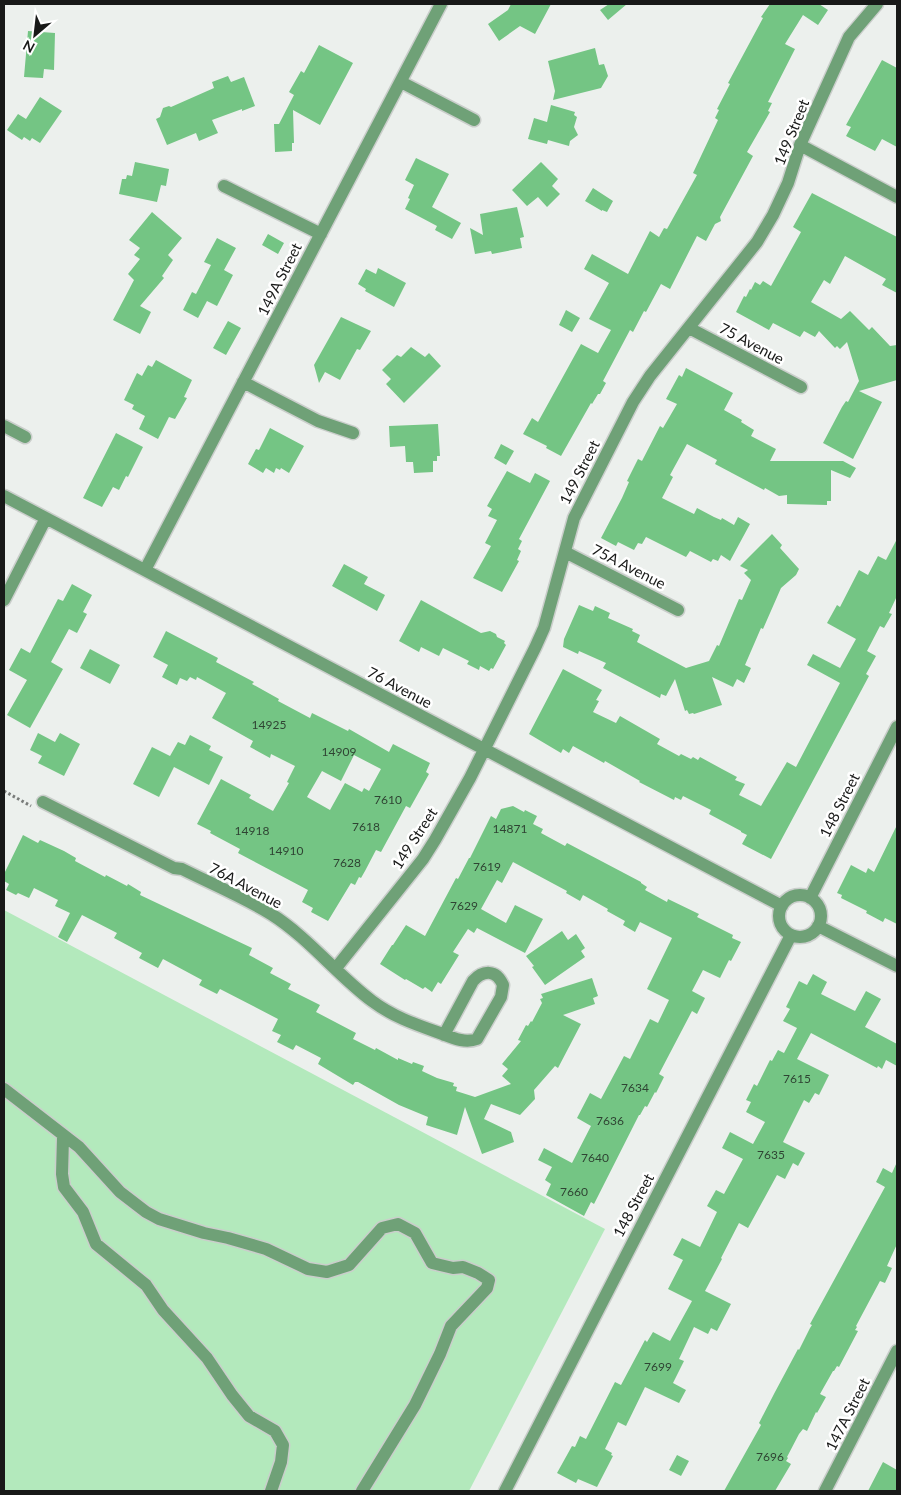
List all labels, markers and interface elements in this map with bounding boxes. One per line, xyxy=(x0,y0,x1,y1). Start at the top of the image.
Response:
north arrow xyxy=(10,10,60,60)
text: N xyxy=(20,37,37,57)
street label: 149 Street xyxy=(770,96,813,168)
street label: 149A Street xyxy=(253,239,305,318)
street label: 75 Avenue xyxy=(717,319,787,368)
street label: 149 Street xyxy=(555,436,603,507)
street label: 75A Avenue xyxy=(589,540,669,592)
street label: 76 Avenue xyxy=(365,663,435,712)
house number: 14925 xyxy=(252,717,286,732)
house number: 14909 xyxy=(322,744,356,759)
street label: 148 Street xyxy=(815,769,863,840)
house number: 7610 xyxy=(374,792,402,807)
street label: 149 Street xyxy=(388,803,441,872)
house number: 7618 xyxy=(352,819,380,834)
house number: 14871 xyxy=(493,821,527,836)
house number: 14918 xyxy=(235,823,269,838)
house number: 14910 xyxy=(269,843,303,858)
house number: 7628 xyxy=(333,855,361,870)
street label: 76A Avenue xyxy=(206,858,286,912)
house number: 7619 xyxy=(473,859,501,874)
house number: 7629 xyxy=(450,898,478,913)
house number: 7615 xyxy=(783,1071,811,1086)
house number: 7634 xyxy=(621,1080,649,1095)
house number: 7636 xyxy=(596,1113,624,1128)
house number: 7635 xyxy=(757,1147,785,1162)
house number: 7640 xyxy=(581,1150,609,1165)
street label: 148 Street xyxy=(609,1170,658,1240)
house number: 7660 xyxy=(560,1184,588,1199)
house number: 7699 xyxy=(644,1359,672,1374)
street label: 147A Street xyxy=(821,1374,873,1453)
house number: 7696 xyxy=(756,1449,784,1464)

